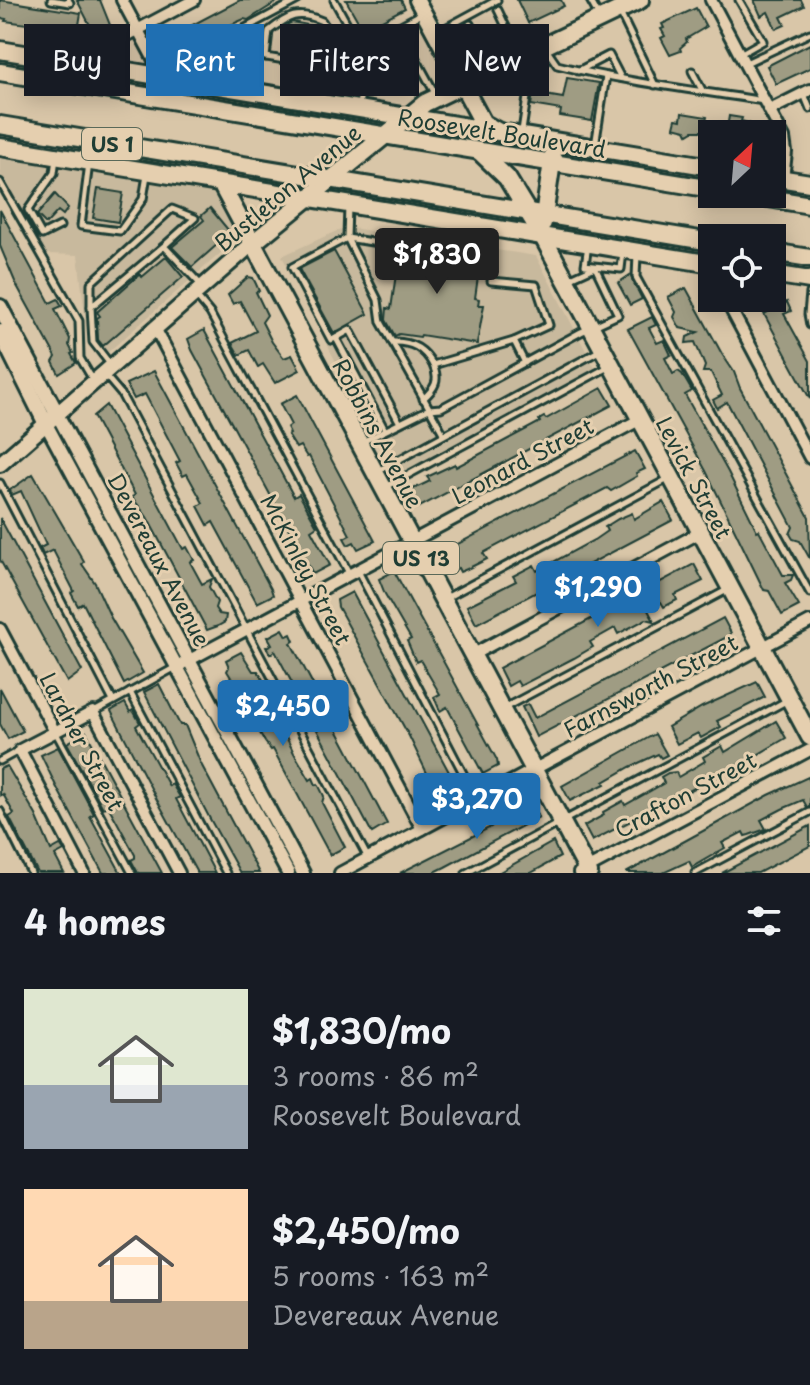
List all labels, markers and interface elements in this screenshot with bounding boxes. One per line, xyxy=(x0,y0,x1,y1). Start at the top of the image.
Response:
chip: Buy xyxy=(24,24,130,96)
chip: Rent xyxy=(146,24,264,96)
chip: Filters xyxy=(280,24,419,96)
chip: New xyxy=(435,24,549,96)
street label: Roosevelt Boulevard xyxy=(395,99,609,165)
street label: Bustleton Avenue xyxy=(206,116,368,258)
north arrow xyxy=(698,120,786,208)
map controls xyxy=(698,120,786,312)
road number: US 1 xyxy=(82,128,142,160)
button: locate xyxy=(698,224,786,312)
pin: $1,830 xyxy=(372,228,502,296)
text: $1,830 xyxy=(393,234,481,273)
street label: Robbins Avenue xyxy=(326,352,432,514)
street label: Leonard Street xyxy=(445,409,599,511)
street label: Levick Street xyxy=(649,410,741,544)
street label: Devereaux Avenue xyxy=(100,466,220,652)
street label: McKinley Street xyxy=(253,488,361,650)
road number: US 13 xyxy=(383,542,459,574)
pin: $1,290 xyxy=(533,561,663,629)
text: $1,290 xyxy=(554,567,642,606)
street label: Farnsworth Street xyxy=(557,625,743,745)
street label: Lardner Street xyxy=(33,666,133,816)
pin: $2,450 xyxy=(218,680,348,748)
text: $2,450 xyxy=(236,686,330,725)
street label: Crafton Street xyxy=(608,743,762,845)
pin: $3,270 xyxy=(412,773,542,841)
text: $3,270 xyxy=(431,779,523,818)
text: 4 homes xyxy=(24,895,166,947)
icon: filters xyxy=(742,899,786,943)
text: $1,830/mo xyxy=(272,1004,451,1056)
icon: home xyxy=(88,1021,184,1117)
text: 3 rooms · 86 m² xyxy=(272,1056,479,1095)
text: Roosevelt Boulevard xyxy=(272,1095,521,1134)
text: $2,450/mo xyxy=(272,1204,460,1256)
icon: home xyxy=(88,1221,184,1317)
text: 5 rooms · 163 m² xyxy=(272,1256,489,1295)
text: Devereaux Avenue xyxy=(272,1295,499,1334)

